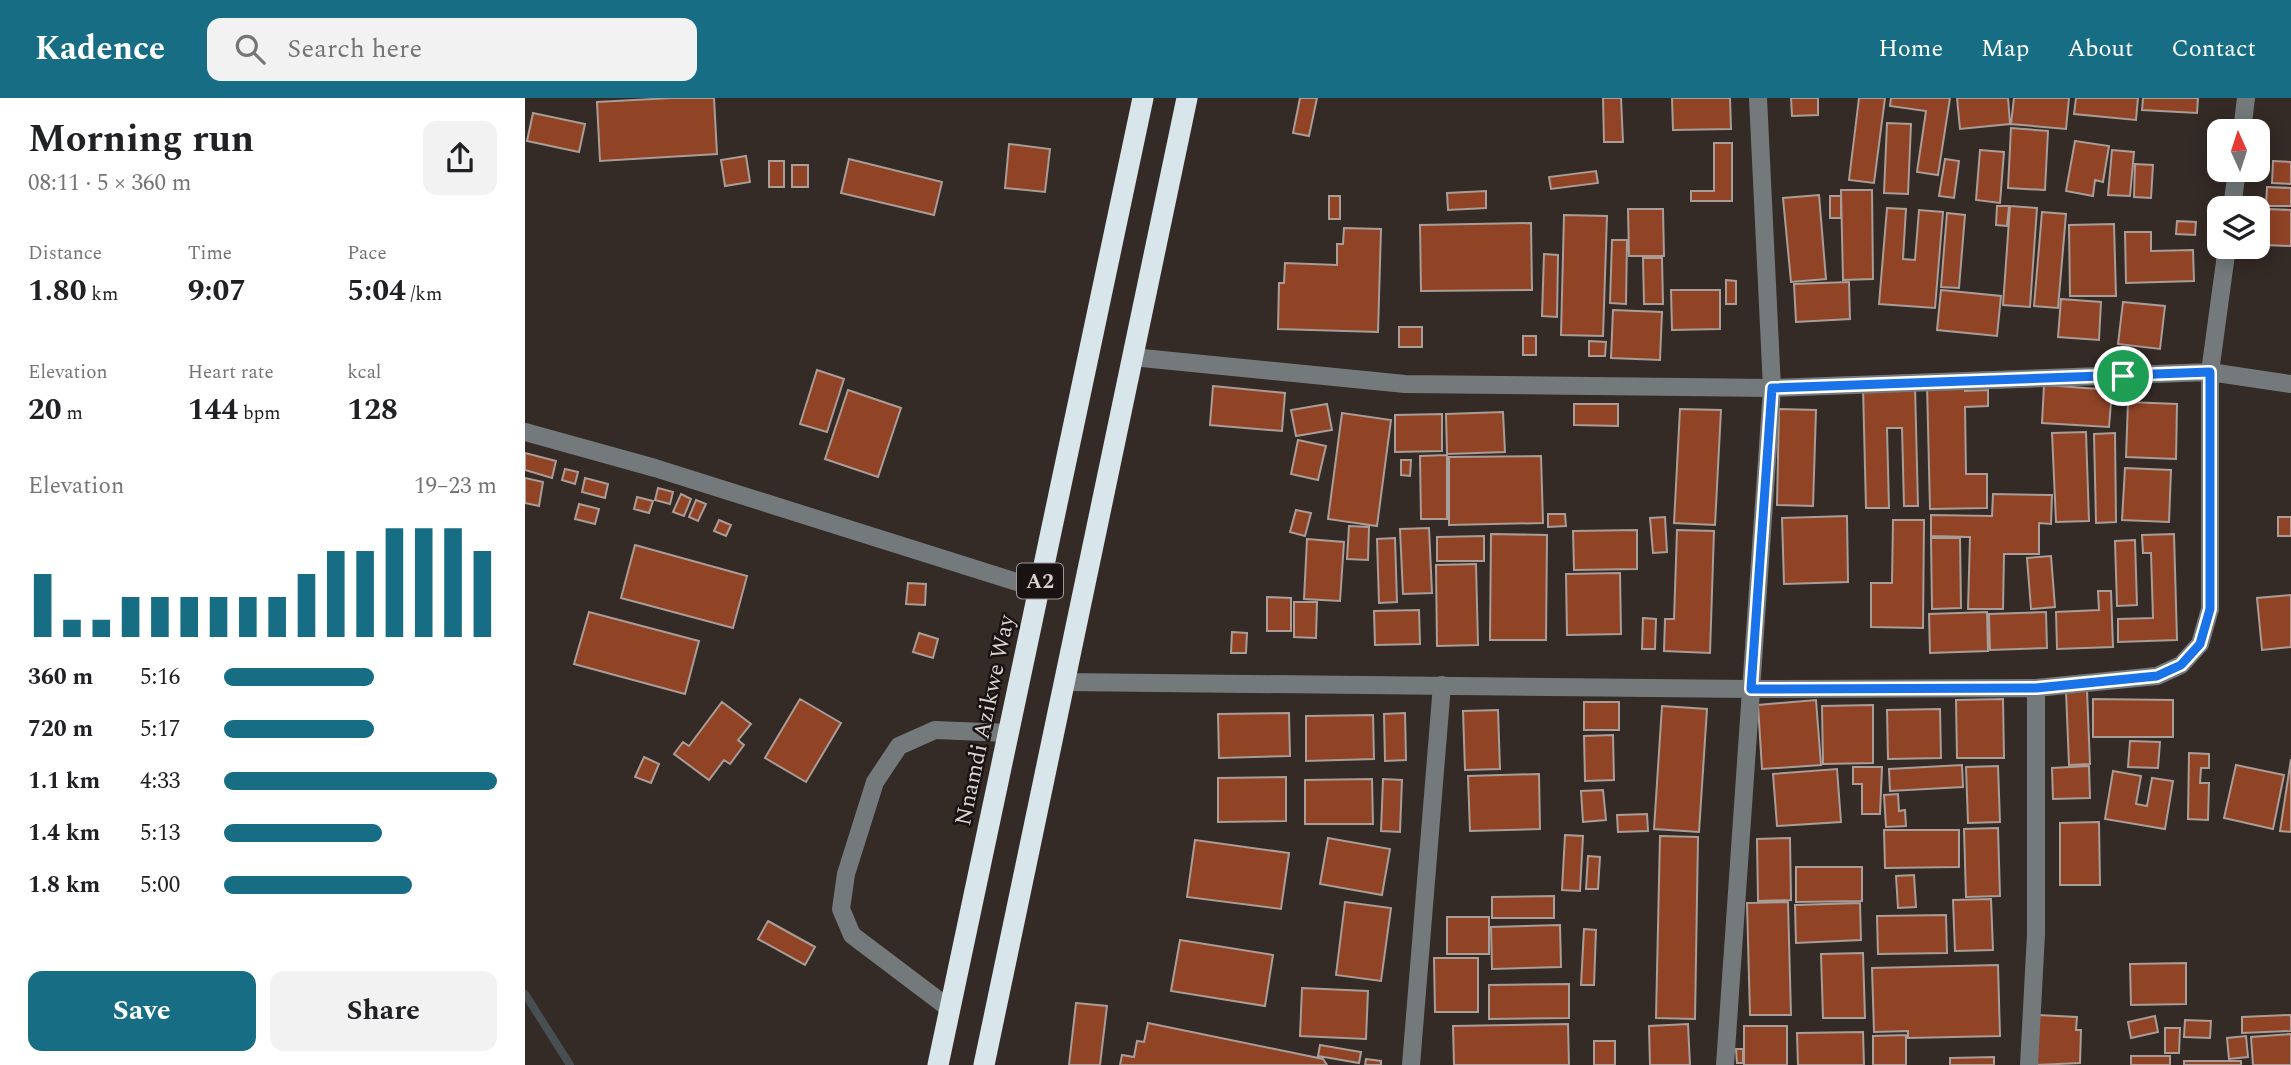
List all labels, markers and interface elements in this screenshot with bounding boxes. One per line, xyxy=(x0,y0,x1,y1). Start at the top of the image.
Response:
search box xyxy=(207,18,697,81)
text: Kadence xyxy=(35,24,165,74)
text: Search here xyxy=(287,29,422,69)
icon: search xyxy=(231,30,269,68)
text: Home xyxy=(1878,31,1943,67)
text: Map xyxy=(1981,31,2029,67)
text: About xyxy=(2067,31,2133,67)
text: Contact xyxy=(2171,31,2256,67)
text: Morning run xyxy=(28,111,254,169)
north arrow xyxy=(2207,119,2270,182)
map controls xyxy=(2207,119,2270,259)
button: share xyxy=(423,121,497,195)
text: 08:11 · 5 × 360 m xyxy=(28,166,192,201)
button: layers xyxy=(2207,196,2270,259)
text: Distance xyxy=(28,239,102,268)
text: Time xyxy=(188,239,232,268)
text: Pace xyxy=(347,239,387,268)
text: 1.80 xyxy=(28,268,87,314)
text: 9:07 xyxy=(188,268,246,314)
text: 5:04 xyxy=(347,268,406,314)
text: km xyxy=(87,280,118,309)
text: /km xyxy=(406,280,442,309)
pin xyxy=(2093,346,2153,406)
icon: arrive xyxy=(2104,357,2142,395)
text: Elevation xyxy=(28,358,108,387)
text: Heart rate xyxy=(188,358,274,387)
text: kcal xyxy=(347,358,381,387)
text: 20 xyxy=(28,387,62,433)
text: 144 xyxy=(188,387,238,433)
text: 128 xyxy=(347,387,398,433)
text: m xyxy=(62,399,83,428)
text: bpm xyxy=(238,399,281,428)
text: Elevation xyxy=(28,469,124,504)
text: 19–23 m xyxy=(414,469,497,504)
road number: A2 xyxy=(1017,564,1063,598)
street label: Nnamdi Azikwe Way xyxy=(946,611,1025,829)
text: 360 m xyxy=(28,660,93,695)
text: 5:16 xyxy=(140,660,180,695)
text: 720 m xyxy=(28,712,93,747)
text: 5:17 xyxy=(140,712,180,747)
text: 1.1 km xyxy=(28,764,100,799)
text: 4:33 xyxy=(140,764,180,799)
text: 1.4 km xyxy=(28,816,100,851)
text: 5:13 xyxy=(140,816,180,851)
text: 1.8 km xyxy=(28,868,100,903)
text: 5:00 xyxy=(140,868,180,903)
button: Save xyxy=(28,971,256,1051)
button: Share xyxy=(270,971,497,1051)

